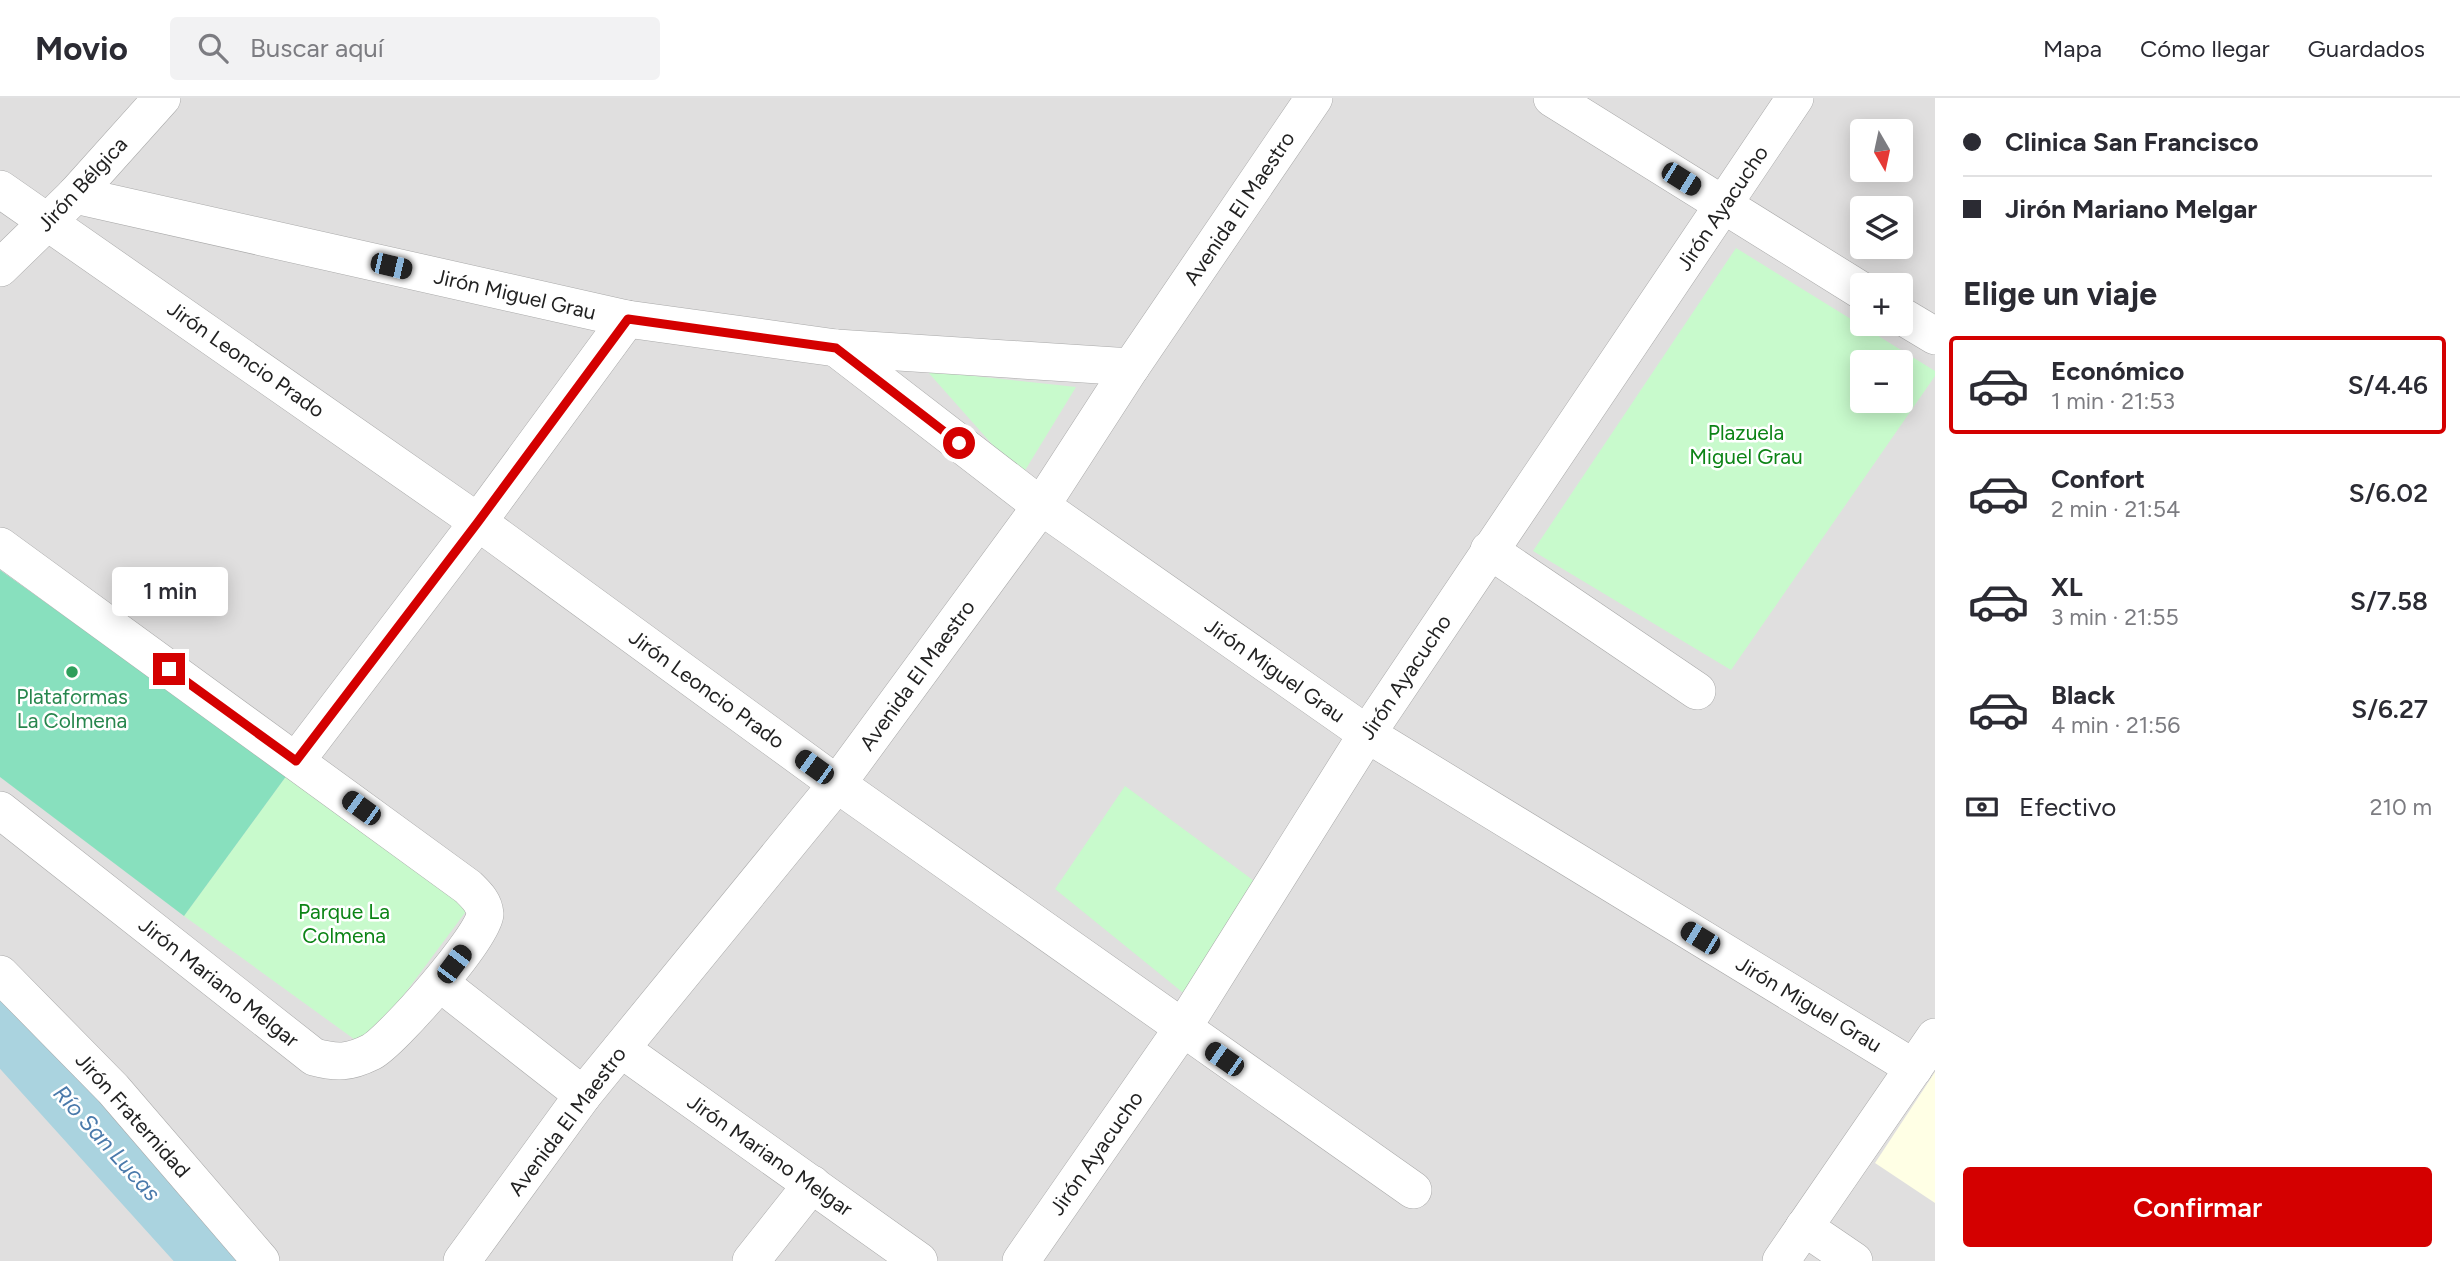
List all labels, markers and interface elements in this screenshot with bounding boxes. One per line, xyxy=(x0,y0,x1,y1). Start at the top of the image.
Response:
search box xyxy=(170,17,660,80)
text: Movio xyxy=(35,29,128,68)
icon: search xyxy=(194,29,232,67)
text: Buscar aquí xyxy=(250,32,384,64)
text: Mapa xyxy=(2043,34,2102,63)
text: Cómo llegar xyxy=(2140,34,2270,63)
text: Guardados xyxy=(2308,34,2425,63)
north arrow xyxy=(1850,119,1913,182)
map controls xyxy=(1850,119,1913,413)
street label: Avenida El Maestro xyxy=(1178,126,1300,290)
text: Clinica San Francisco xyxy=(2005,126,2259,158)
street label: Jirón Bélgica xyxy=(32,132,132,236)
street label: Jirón Ayacucho xyxy=(1671,141,1773,275)
car xyxy=(1658,159,1705,199)
text: Jirón Mariano Melgar xyxy=(2005,193,2257,225)
button: layers xyxy=(1850,196,1913,259)
car xyxy=(369,251,414,281)
street label: Jirón Miguel Grau xyxy=(432,263,598,325)
button: + xyxy=(1850,273,1913,336)
text: Elige un viaje xyxy=(1963,275,2157,313)
street label: Jirón Leoncio Prado xyxy=(163,295,329,423)
button: − xyxy=(1850,350,1913,413)
icon: car xyxy=(1967,354,2030,417)
text: Económico xyxy=(2051,355,2184,387)
text: S/4.46 xyxy=(2348,369,2428,401)
text: 1 min · 21:53 xyxy=(2051,387,2175,415)
park label: Plazuela Miguel Grau xyxy=(1689,420,1803,469)
route start xyxy=(943,427,975,459)
icon: car xyxy=(1967,462,2030,525)
text: Confort xyxy=(2051,463,2145,495)
text: S/6.02 xyxy=(2349,477,2428,509)
text: 2 min · 21:54 xyxy=(2051,495,2180,523)
callout: 1 min xyxy=(111,568,227,616)
icon: car xyxy=(1967,570,2030,633)
text: XL xyxy=(2051,571,2083,603)
text: 1 min xyxy=(143,577,197,605)
text: S/7.58 xyxy=(2350,585,2428,617)
street label: Avenida El Maestro xyxy=(854,595,980,755)
text: 3 min · 21:55 xyxy=(2051,603,2179,631)
street label: Jirón Ayacucho xyxy=(1354,610,1456,744)
street label: Jirón Miguel Grau xyxy=(1200,612,1350,728)
street label: Jirón Leoncio Prado xyxy=(624,624,790,754)
route end xyxy=(153,653,185,685)
marker: Plataformas La Colmena xyxy=(64,664,80,680)
icon: car xyxy=(1967,678,2030,741)
text: Black xyxy=(2051,679,2115,711)
place label: Plataformas La Colmena xyxy=(16,684,128,733)
text: S/6.27 xyxy=(2351,693,2428,725)
text: 4 min · 21:56 xyxy=(2051,711,2180,739)
car xyxy=(791,746,838,788)
car xyxy=(338,787,385,829)
icon: cash xyxy=(1963,788,2001,826)
text: Efectivo xyxy=(2019,791,2116,823)
text: 210 m xyxy=(2370,793,2432,821)
park label: Parque La Colmena xyxy=(298,899,390,948)
street label: Jirón Mariano Melgar xyxy=(134,912,304,1052)
car xyxy=(1677,918,1724,958)
car xyxy=(433,941,476,987)
street label: Jirón Miguel Grau xyxy=(1732,951,1886,1057)
car xyxy=(1201,1038,1248,1080)
street label: Avenida El Maestro xyxy=(503,1042,631,1200)
street label: Jirón Fraternidad xyxy=(70,1047,196,1183)
water label: Río San Lucas xyxy=(48,1079,167,1207)
street label: Jirón Ayacucho xyxy=(1044,1086,1148,1220)
street label: Jirón Mariano Melgar xyxy=(683,1089,857,1221)
button: Confirmar xyxy=(1963,1167,2432,1247)

